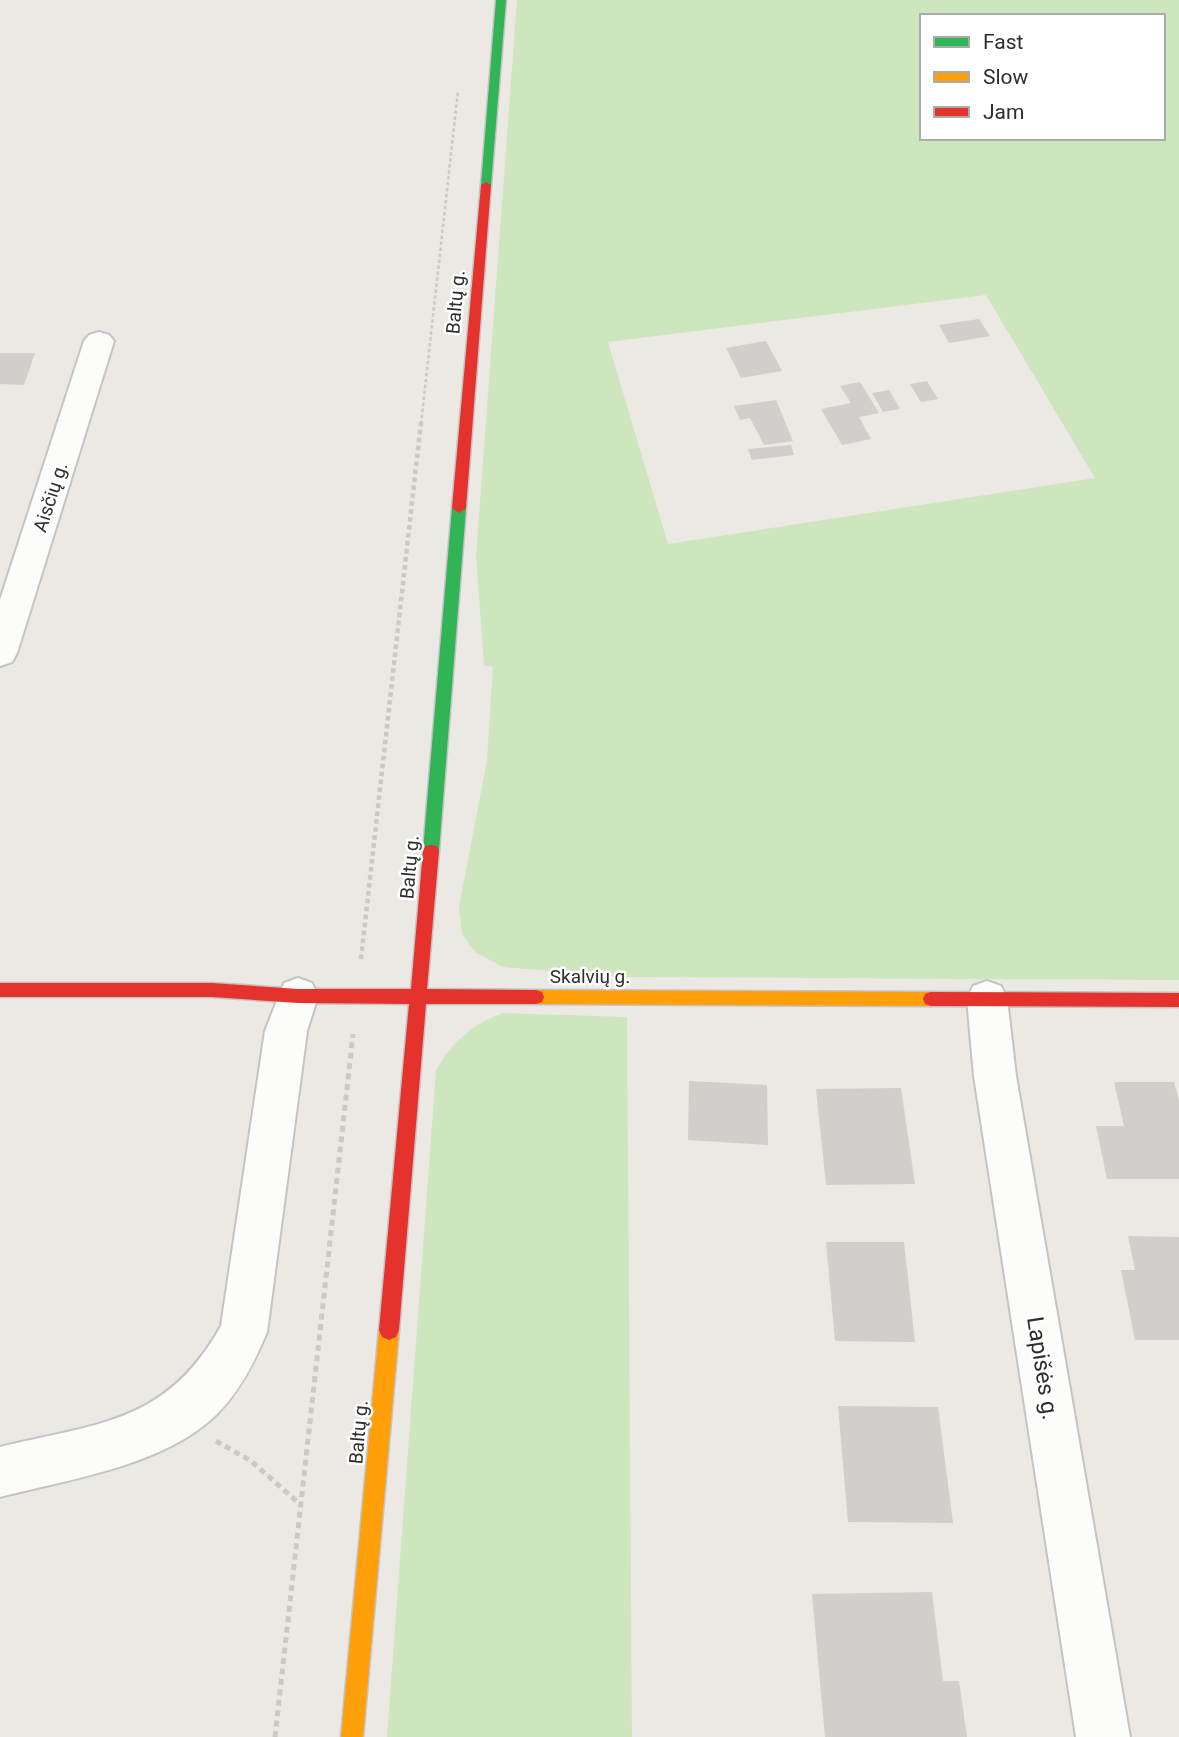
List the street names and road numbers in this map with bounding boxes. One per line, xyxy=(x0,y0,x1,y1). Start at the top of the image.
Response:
street label: Baltų g. xyxy=(441,269,470,335)
street label: Aisčių g. xyxy=(28,459,73,535)
street label: Baltų g. xyxy=(395,834,424,900)
street label: Skalvių g. xyxy=(550,965,630,988)
street label: Lapišės g. xyxy=(1021,1315,1064,1422)
street label: Baltų g. xyxy=(344,1399,373,1465)

